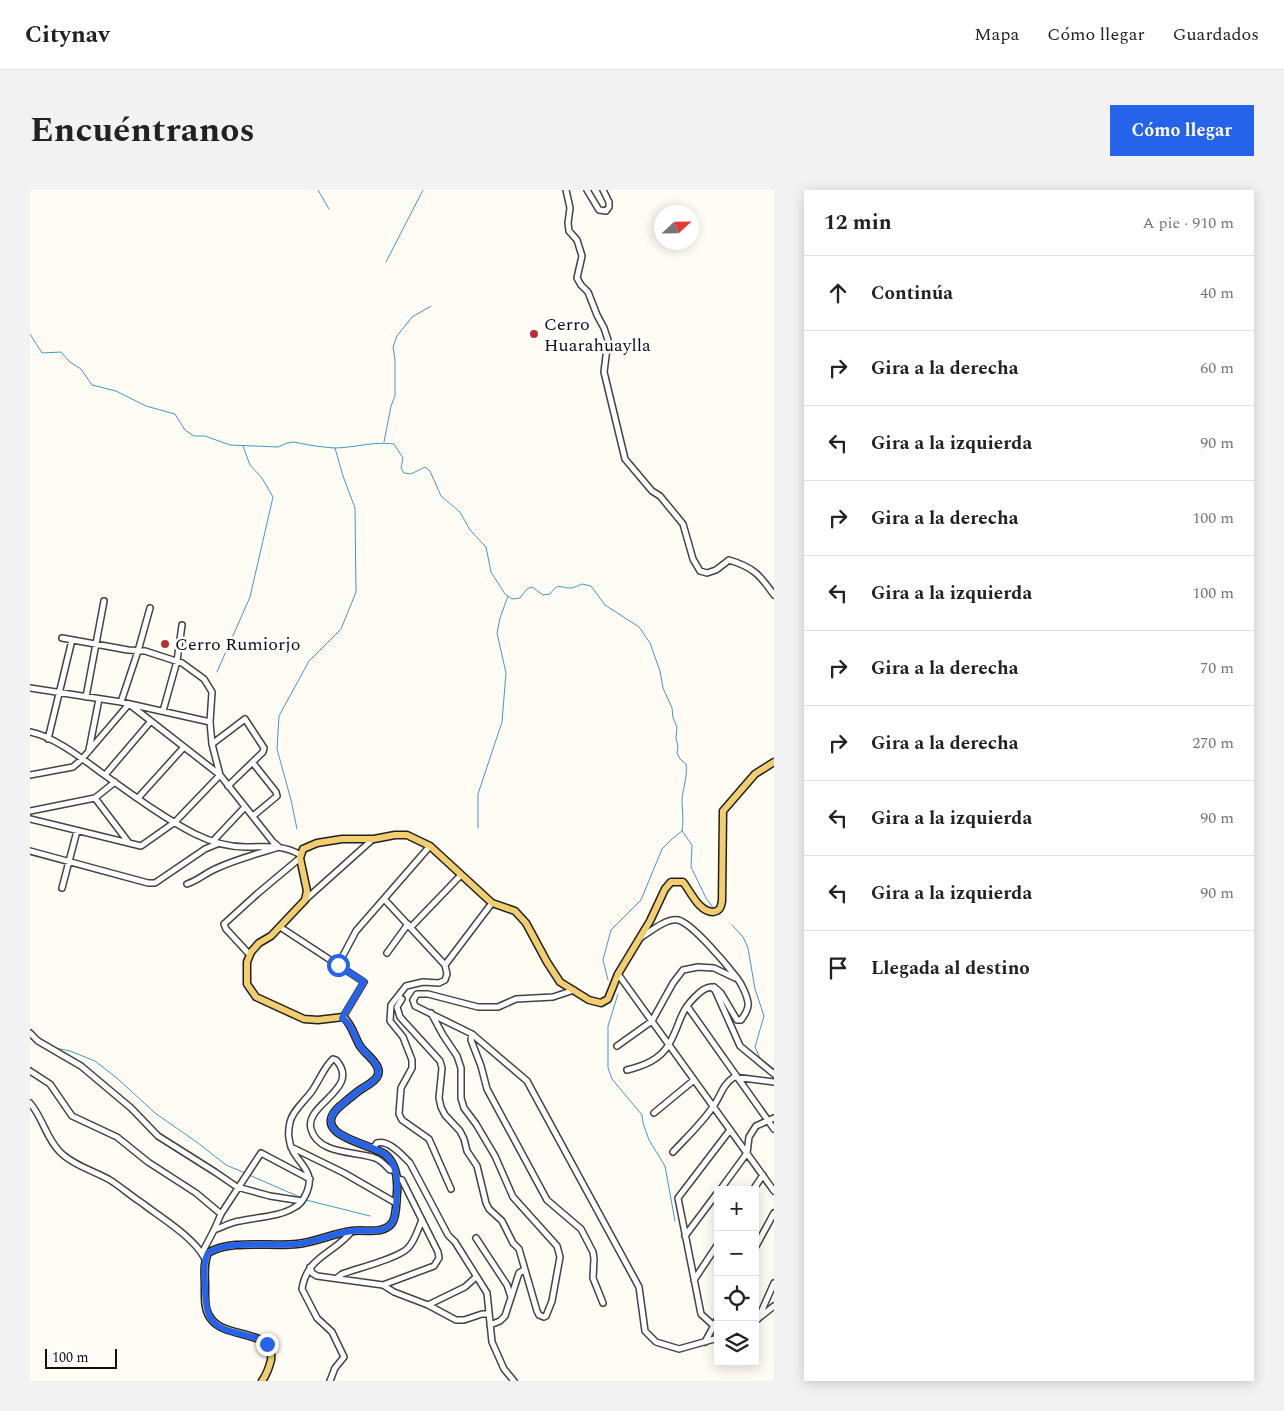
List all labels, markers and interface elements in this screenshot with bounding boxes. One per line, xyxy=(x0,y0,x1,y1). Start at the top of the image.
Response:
text: Citynav xyxy=(25,17,110,53)
text: Mapa xyxy=(974,21,1019,48)
text: Cómo llegar xyxy=(1047,21,1145,48)
text: Guardados xyxy=(1173,21,1259,48)
text: Encuéntranos xyxy=(30,104,255,157)
button: Cómo llegar xyxy=(1110,105,1254,156)
north arrow xyxy=(654,205,699,250)
text: 12 min xyxy=(824,207,892,239)
text: A pie · 910 m xyxy=(1142,211,1234,235)
icon: ahead xyxy=(824,279,852,307)
text: Continúa xyxy=(871,279,953,308)
text: 40 m xyxy=(1200,281,1234,305)
place label: Cerro Huarahuaylla xyxy=(544,311,651,359)
marker: Cerro Huarahuaylla xyxy=(528,328,540,340)
icon: right xyxy=(824,354,852,382)
text: Gira a la derecha xyxy=(871,354,1018,383)
text: 60 m xyxy=(1200,356,1234,380)
icon: left xyxy=(824,429,852,457)
text: Gira a la izquierda xyxy=(871,429,1032,458)
text: 90 m xyxy=(1200,431,1234,455)
icon: right xyxy=(824,504,852,532)
text: Gira a la derecha xyxy=(871,504,1018,533)
text: 100 m xyxy=(1192,506,1234,530)
icon: left xyxy=(824,579,852,607)
text: Gira a la izquierda xyxy=(871,579,1032,608)
text: 100 m xyxy=(1192,581,1234,605)
place label: Cerro Rumiorjo xyxy=(175,631,301,658)
marker: Cerro Rumiorjo xyxy=(159,638,171,650)
icon: right xyxy=(824,654,852,682)
text: Gira a la derecha xyxy=(871,654,1018,683)
text: 70 m xyxy=(1200,656,1234,680)
icon: right xyxy=(824,729,852,757)
text: Gira a la derecha xyxy=(871,729,1018,758)
text: 270 m xyxy=(1192,731,1234,755)
icon: left xyxy=(824,804,852,832)
text: Gira a la izquierda xyxy=(871,804,1032,833)
text: 90 m xyxy=(1200,806,1234,830)
icon: left xyxy=(824,879,852,907)
text: Gira a la izquierda xyxy=(871,879,1032,908)
text: 90 m xyxy=(1200,881,1234,905)
route start xyxy=(327,954,350,977)
icon: arrive xyxy=(824,954,852,982)
text: Llegada al destino xyxy=(871,954,1030,983)
map controls xyxy=(714,1186,759,1366)
button: + xyxy=(714,1186,759,1231)
button: − xyxy=(714,1231,759,1276)
button: locate xyxy=(714,1276,759,1321)
button: layers xyxy=(714,1321,759,1366)
route end xyxy=(256,1333,279,1356)
scale bar xyxy=(45,1346,118,1369)
text: 100 m xyxy=(52,1347,89,1368)

